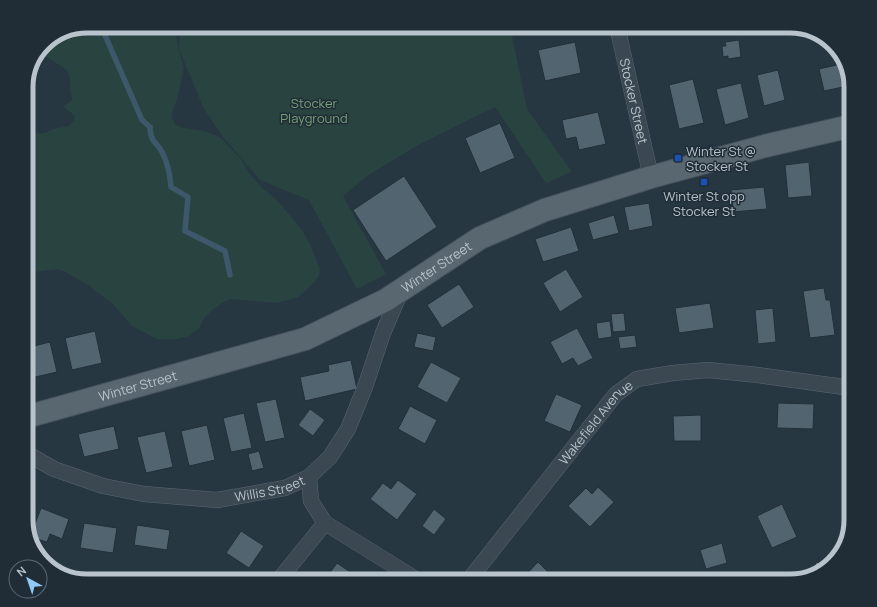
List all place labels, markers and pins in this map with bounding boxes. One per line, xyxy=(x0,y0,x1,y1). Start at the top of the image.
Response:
place label: Winter St @ Stocker St xyxy=(686,142,756,175)
marker: Winter St @ Stocker St xyxy=(673,153,683,163)
marker: Winter St opp Stocker St xyxy=(699,177,709,187)
place label: Winter St opp Stocker St xyxy=(663,187,745,220)

